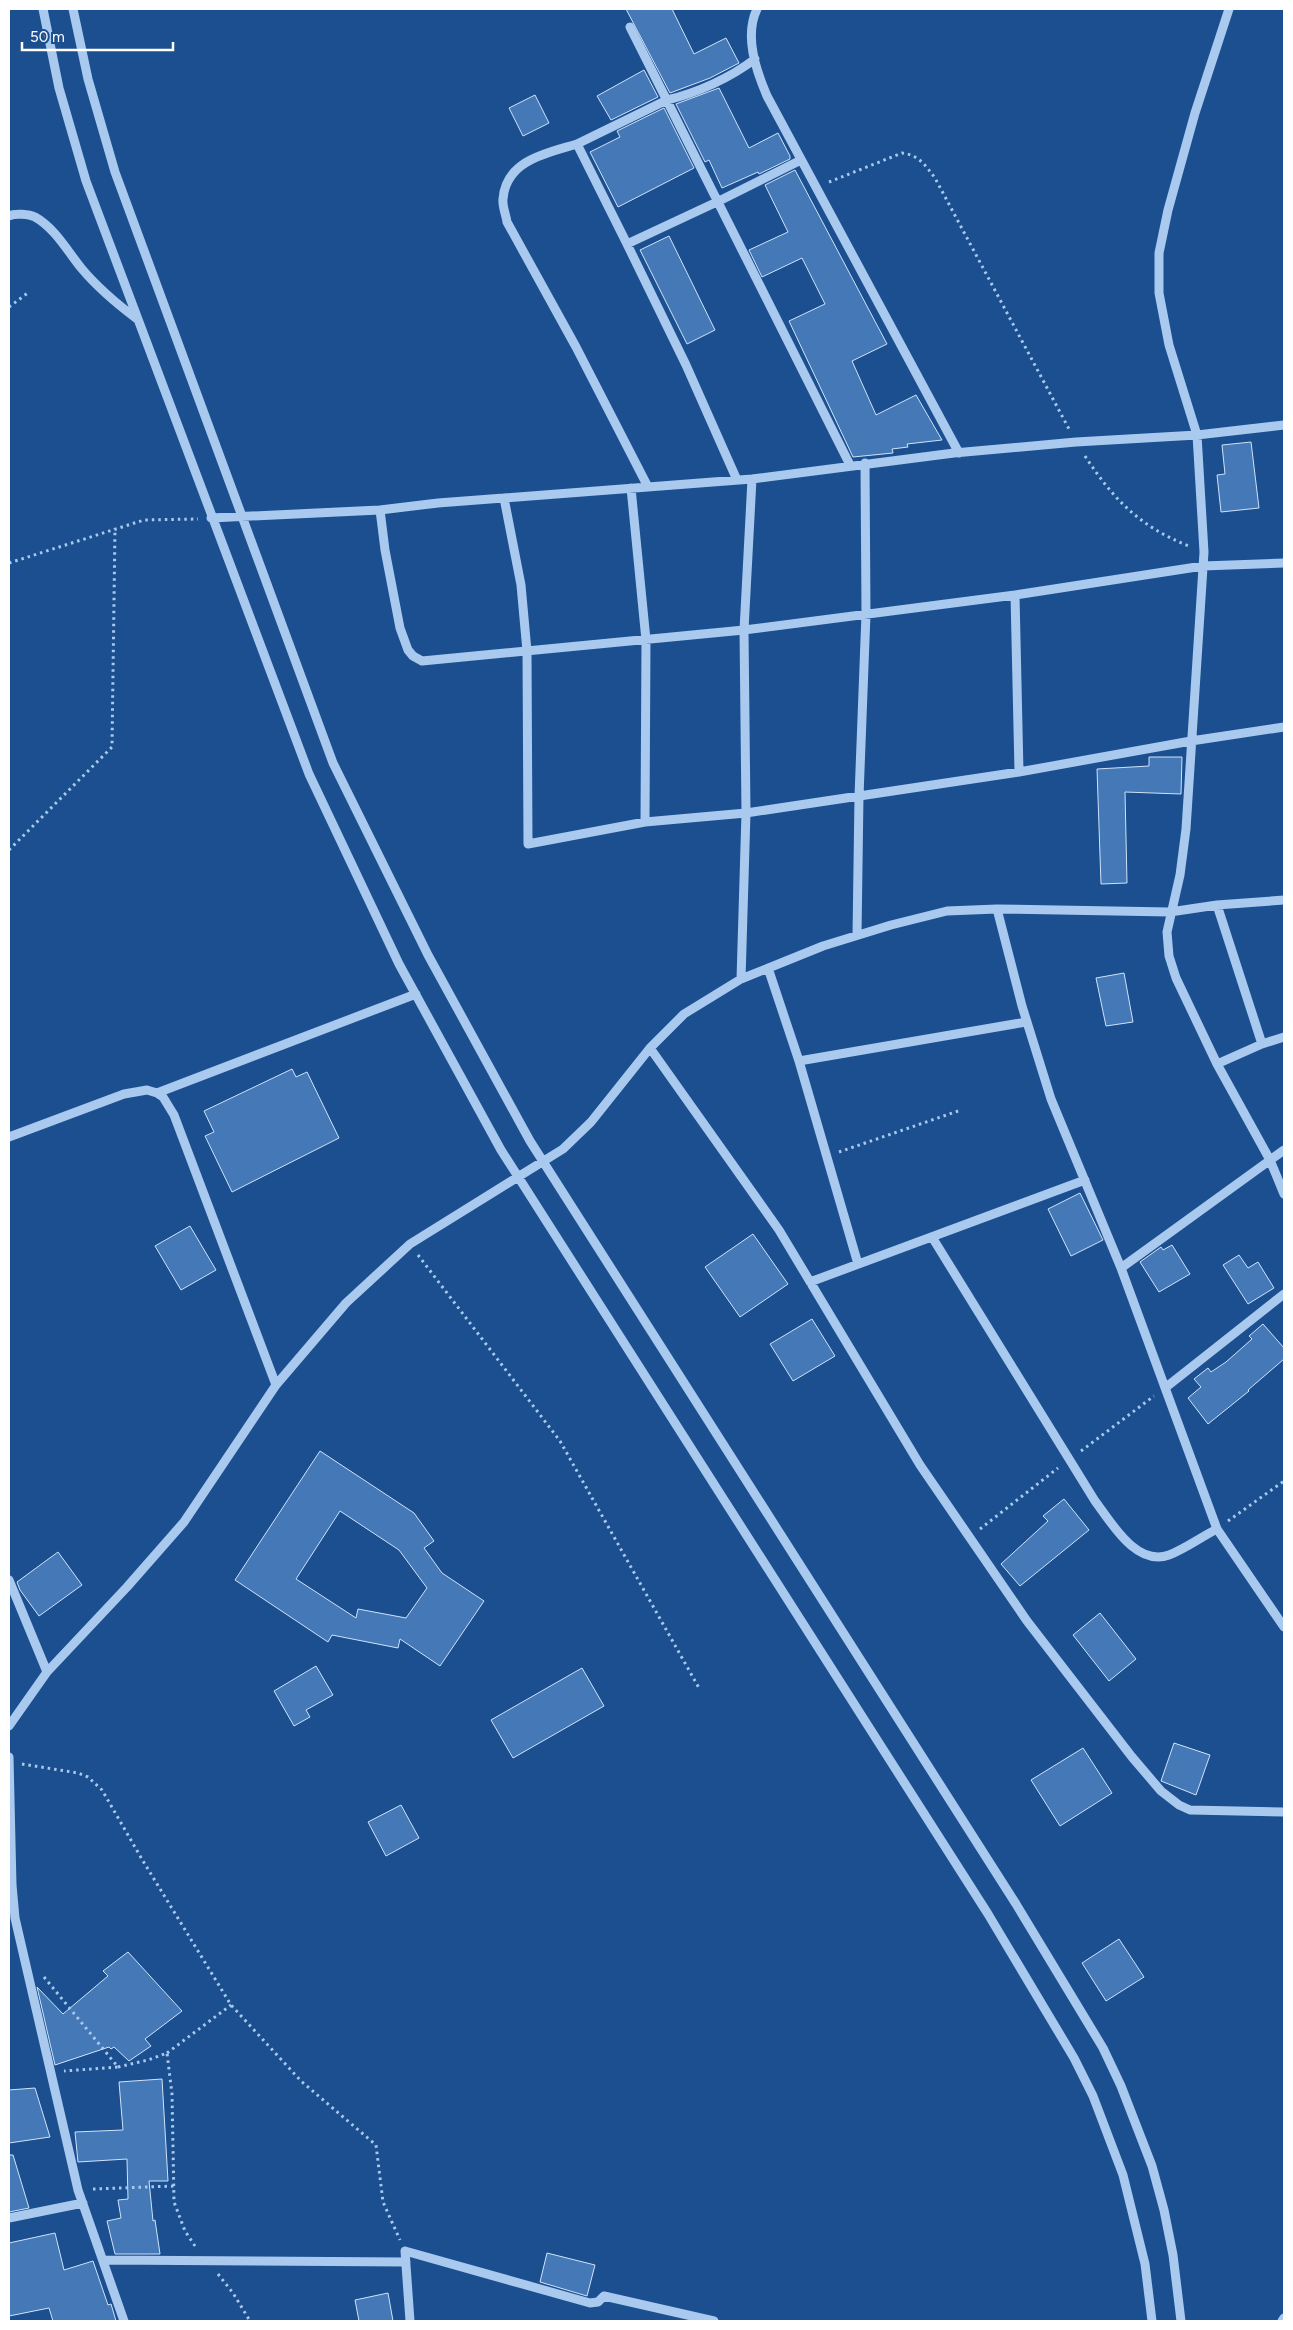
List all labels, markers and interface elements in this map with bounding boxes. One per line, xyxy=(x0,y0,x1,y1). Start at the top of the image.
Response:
scale bar xyxy=(22,20,174,52)
text: 50 m xyxy=(30,28,65,46)

